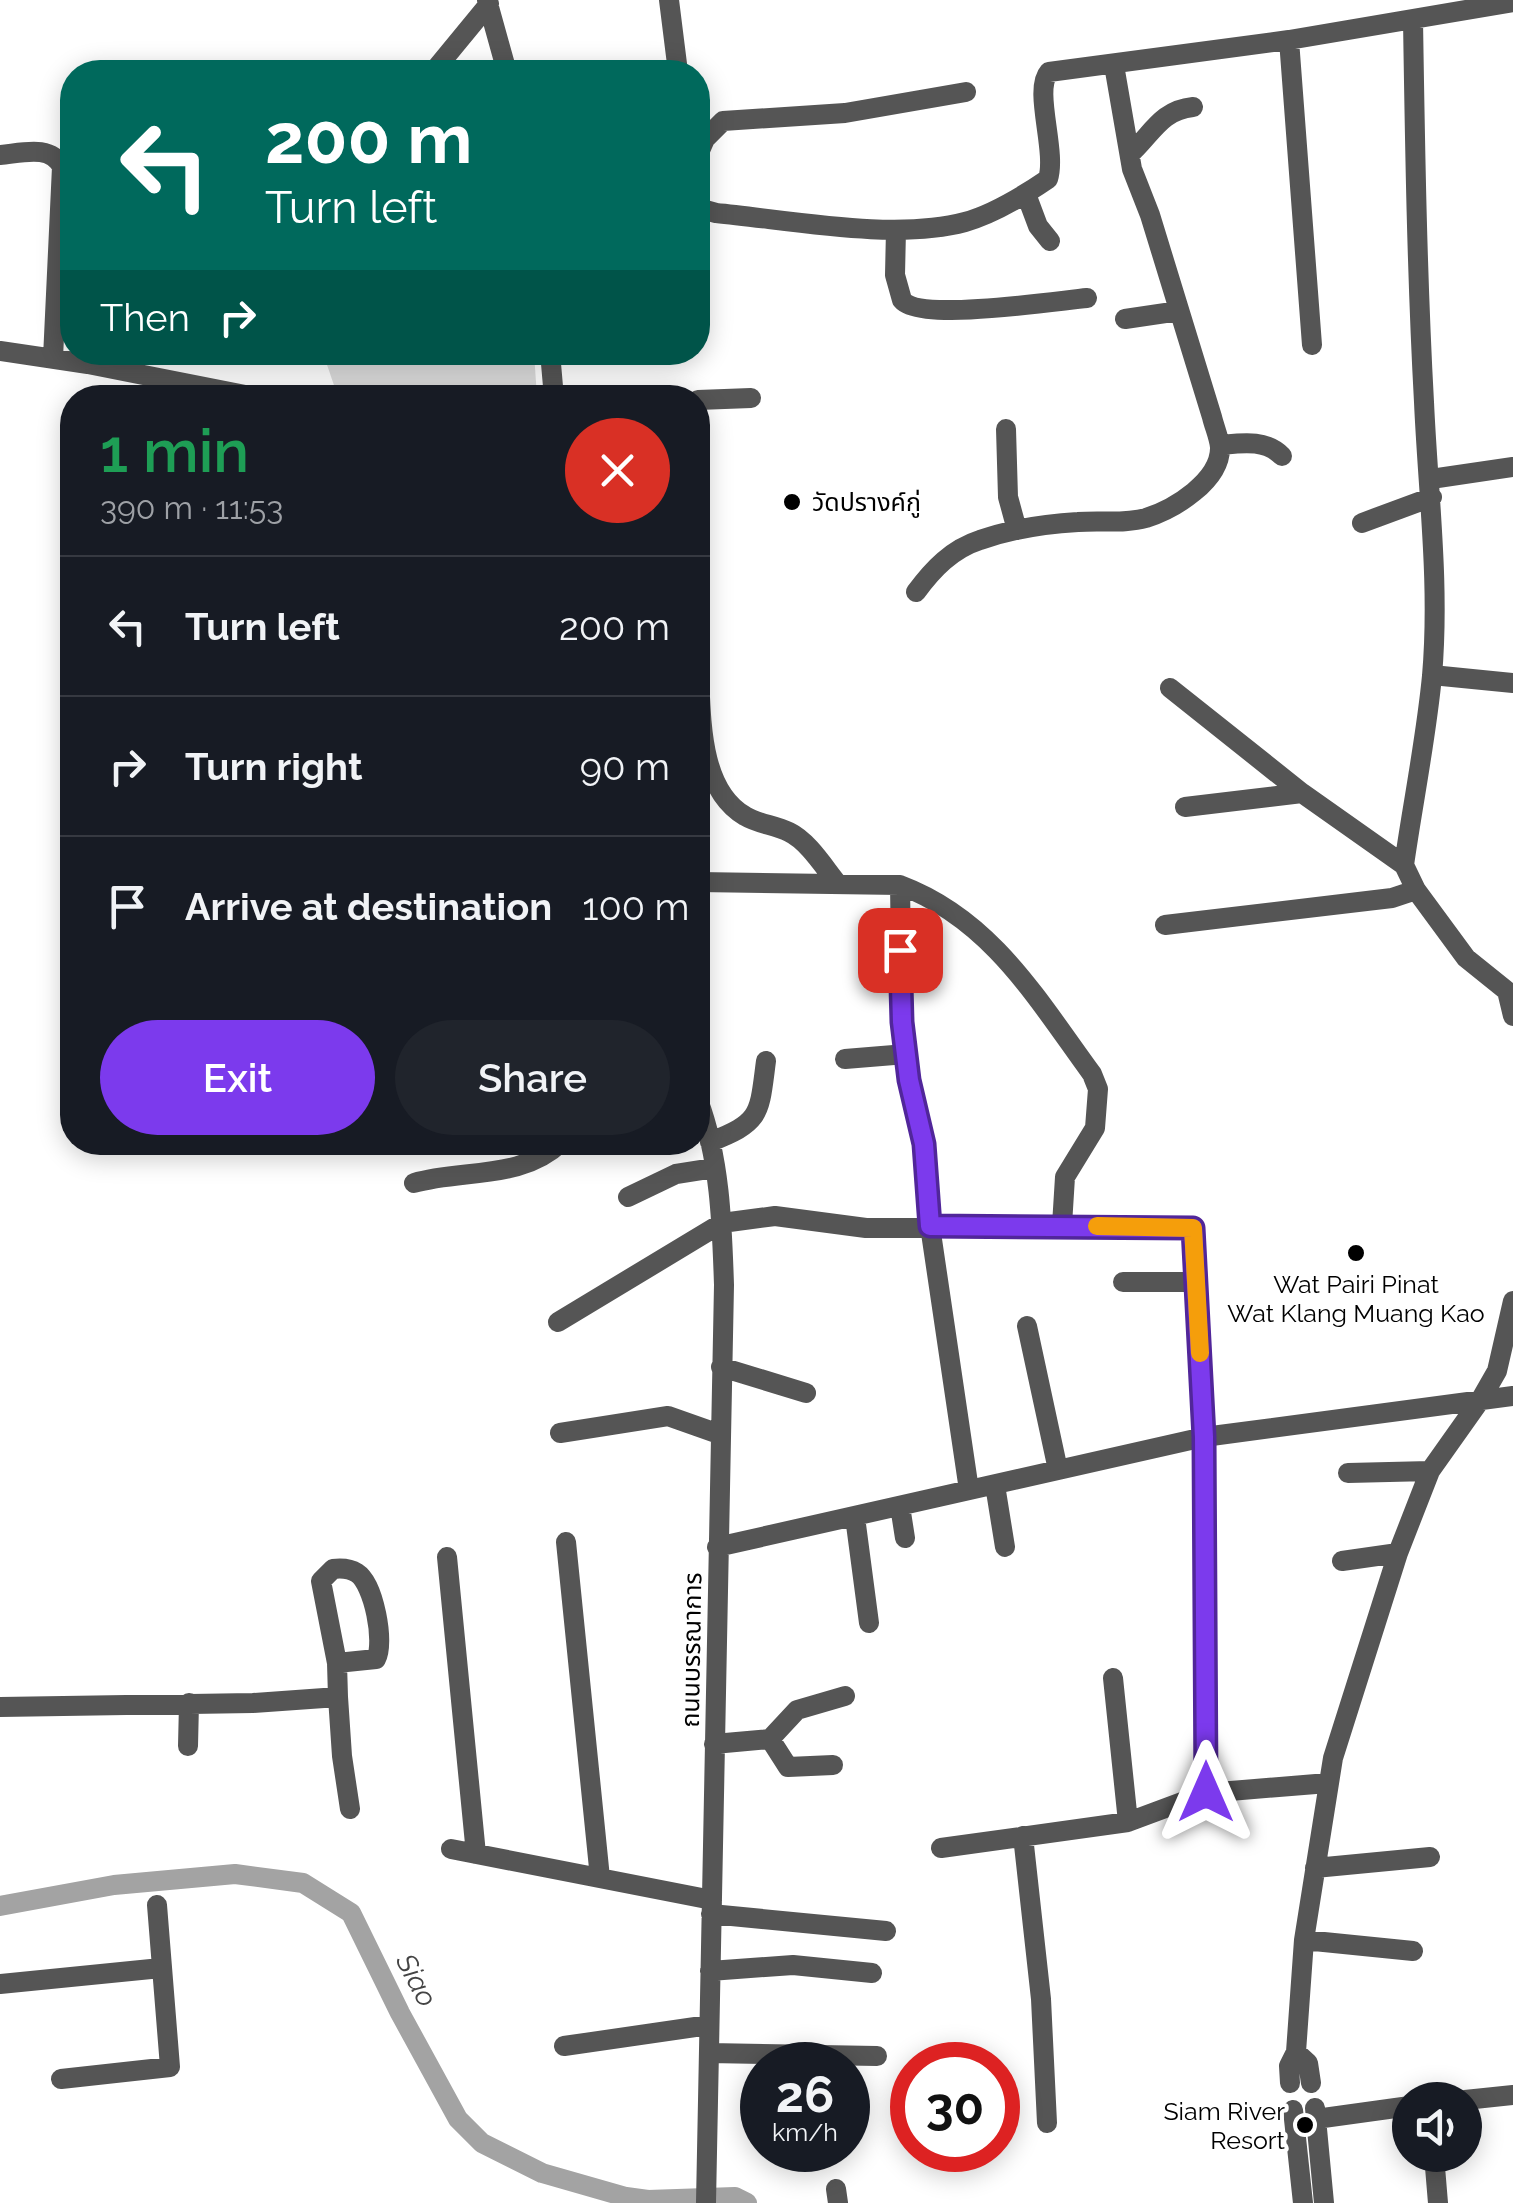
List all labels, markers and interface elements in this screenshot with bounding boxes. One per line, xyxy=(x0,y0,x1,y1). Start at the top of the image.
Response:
text: 200 m xyxy=(265,97,472,179)
icon: left xyxy=(100,100,230,230)
text: Turn left xyxy=(265,181,437,234)
icon: right xyxy=(210,290,265,345)
text: Then xyxy=(100,295,190,340)
text: 1 min xyxy=(100,416,249,486)
button: close xyxy=(565,418,670,523)
place label: วัดปรางค์กู่ xyxy=(812,487,921,518)
text: 390 m · 11:53 xyxy=(100,489,283,526)
marker: วัดปรางค์กู่ xyxy=(781,491,803,513)
icon: left xyxy=(100,599,155,654)
text: Turn left xyxy=(185,604,340,649)
text: 200 m xyxy=(559,604,670,649)
icon: right xyxy=(100,739,155,794)
text: Turn right xyxy=(185,744,362,789)
text: 90 m xyxy=(580,744,670,789)
icon: arrive xyxy=(100,879,155,934)
text: Arrive at destination xyxy=(185,884,552,929)
text: 100 m xyxy=(582,884,690,929)
pin xyxy=(858,908,943,993)
icon: arrive xyxy=(873,923,928,978)
button: Exit xyxy=(100,1020,375,1135)
button: Share xyxy=(395,1020,670,1135)
marker: Wat Pairi Pinat Wat Klang Muang Kao xyxy=(1345,1242,1367,1264)
place label: Wat Pairi Pinat Wat Klang Muang Kao xyxy=(1227,1269,1485,1328)
street label: ถนนบรรณาการ xyxy=(675,1572,707,1728)
position arrow xyxy=(1154,1740,1258,1844)
water label: Siao xyxy=(389,1947,444,2012)
speed limit sign: 30 xyxy=(890,2042,1020,2172)
text: 26 xyxy=(776,2065,834,2124)
map controls xyxy=(1392,2082,1482,2172)
button: sound xyxy=(1392,2082,1482,2172)
place label: Siam River Resort xyxy=(1163,2096,1286,2155)
marker: Siam River Resort xyxy=(1294,2114,1316,2136)
text: km/h xyxy=(772,2117,838,2147)

